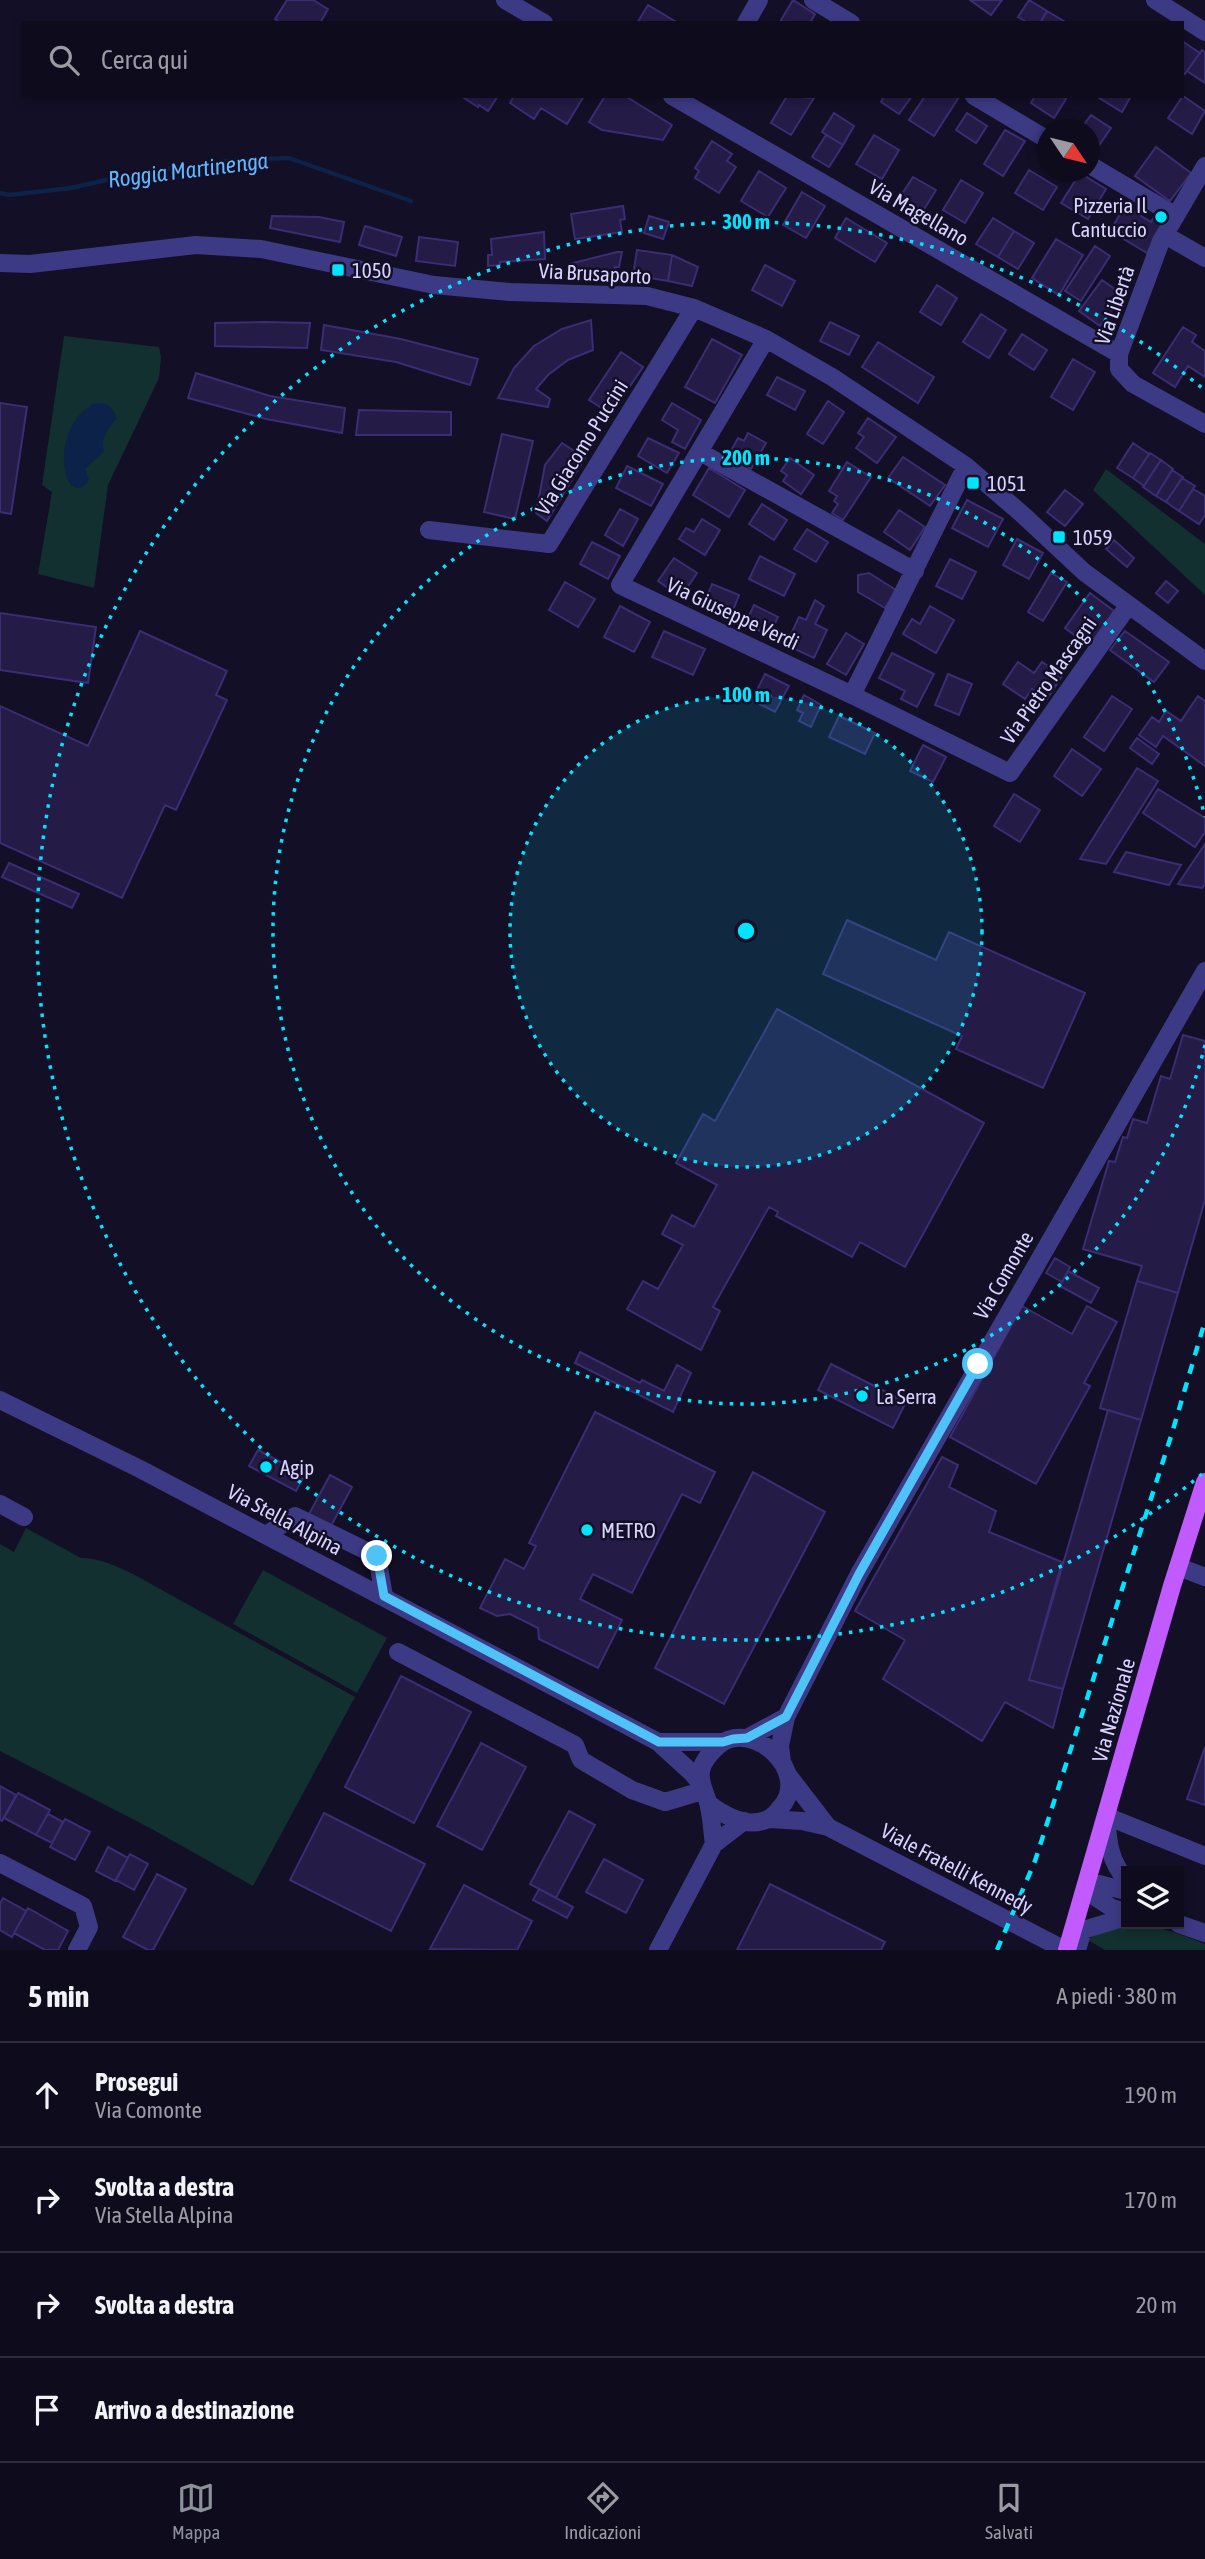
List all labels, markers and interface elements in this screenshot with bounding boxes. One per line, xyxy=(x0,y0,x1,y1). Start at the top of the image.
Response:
search box xyxy=(21,21,1184,98)
icon: search xyxy=(45,41,83,79)
text: Cerca qui xyxy=(101,45,188,75)
north arrow xyxy=(1037,119,1100,182)
water label: Roggia Martinenga xyxy=(106,147,270,193)
street label: Via Magellano xyxy=(865,174,973,250)
place label: Pizzeria Il Cantuccio xyxy=(1071,193,1147,241)
text: 300 m xyxy=(722,209,770,233)
marker: Pizzeria Il Cantuccio xyxy=(1153,209,1169,225)
place label: 1050 xyxy=(352,258,392,282)
street label: Via Brusaporto xyxy=(538,258,652,288)
marker: 1050 xyxy=(330,262,346,278)
street label: Via Libertà xyxy=(1089,262,1139,348)
street label: Via Giacomo Puccini xyxy=(530,375,632,519)
text: 200 m xyxy=(722,445,770,469)
place label: 1051 xyxy=(987,471,1026,495)
marker: 1051 xyxy=(965,475,981,491)
place label: 1059 xyxy=(1073,525,1112,549)
marker: 1059 xyxy=(1051,529,1067,545)
street label: Via Giuseppe Verdi xyxy=(663,572,803,654)
street label: Via Pietro Mascagni xyxy=(995,612,1101,748)
text: 100 m xyxy=(722,682,770,706)
centre of rings xyxy=(734,919,758,943)
street label: Via Comonte xyxy=(968,1227,1038,1323)
route start xyxy=(962,1348,993,1379)
place label: La Serra xyxy=(876,1384,937,1408)
marker: La Serra xyxy=(854,1388,870,1404)
place label: Agip xyxy=(280,1455,314,1479)
marker: Agip xyxy=(258,1459,274,1475)
street label: Via Stella Alpina xyxy=(224,1479,346,1559)
place label: METRO xyxy=(601,1518,656,1542)
marker: METRO xyxy=(579,1522,595,1538)
route end xyxy=(361,1540,392,1571)
street label: Via Nazionale xyxy=(1087,1655,1139,1765)
street label: Viale Fratelli Kennedy xyxy=(877,1818,1037,1918)
map controls xyxy=(1121,1866,1184,1929)
button: layers xyxy=(1121,1866,1184,1929)
text: 5 min xyxy=(28,1979,89,2013)
text: A piedi · 380 m xyxy=(1057,1983,1177,2009)
text: Prosegui xyxy=(95,2067,178,2097)
icon: ahead xyxy=(28,2076,66,2114)
text: 190 m xyxy=(1125,2082,1177,2108)
text: Via Comonte xyxy=(95,2097,202,2123)
text: Svolta a destra xyxy=(95,2172,234,2202)
icon: right xyxy=(28,2181,66,2219)
text: 170 m xyxy=(1125,2187,1177,2213)
text: Via Stella Alpina xyxy=(95,2202,233,2228)
icon: right xyxy=(28,2286,66,2324)
text: Svolta a destra xyxy=(95,2290,234,2320)
text: 20 m xyxy=(1136,2292,1177,2318)
icon: arrive xyxy=(28,2391,66,2429)
text: Arrivo a destinazione xyxy=(95,2395,294,2425)
tab: Mappa xyxy=(172,2479,220,2543)
tab: Indicazioni xyxy=(564,2479,641,2543)
tab: Salvati xyxy=(985,2479,1033,2543)

